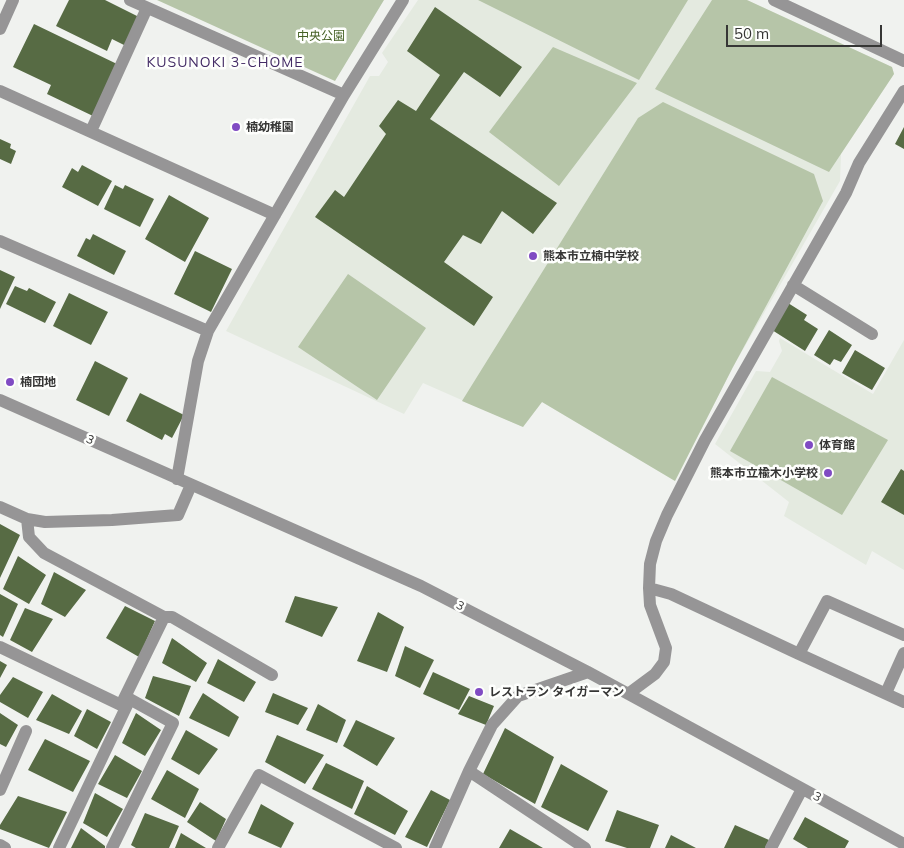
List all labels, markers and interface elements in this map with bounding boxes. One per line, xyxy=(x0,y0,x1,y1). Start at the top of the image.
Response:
scale bar xyxy=(729,15,885,47)
text: 50 m xyxy=(734,24,769,43)
park label: 中央公園 xyxy=(297,29,345,43)
district label: KUSUNOKI 3-CHOME xyxy=(144,55,306,71)
place label: 楠幼稚園 xyxy=(246,120,294,134)
marker: 楠幼稚園 xyxy=(230,121,242,133)
place label: 熊本市立楠中学校 xyxy=(543,249,639,263)
marker: 熊本市立楠中学校 xyxy=(527,250,539,262)
place label: 楠団地 xyxy=(20,375,56,389)
marker: 楠団地 xyxy=(4,376,16,388)
street label: 3 xyxy=(84,432,96,448)
place label: 体育館 xyxy=(819,438,855,452)
marker: 体育館 xyxy=(803,439,815,451)
place label: 熊本市立楡木小学校 xyxy=(710,466,818,480)
marker: 熊本市立楡木小学校 xyxy=(822,467,834,479)
street label: 3 xyxy=(454,598,466,614)
place label: レストラン タイガーマン xyxy=(489,685,624,699)
marker: レストラン タイガーマン xyxy=(473,686,485,698)
street label: 3 xyxy=(810,789,824,805)

